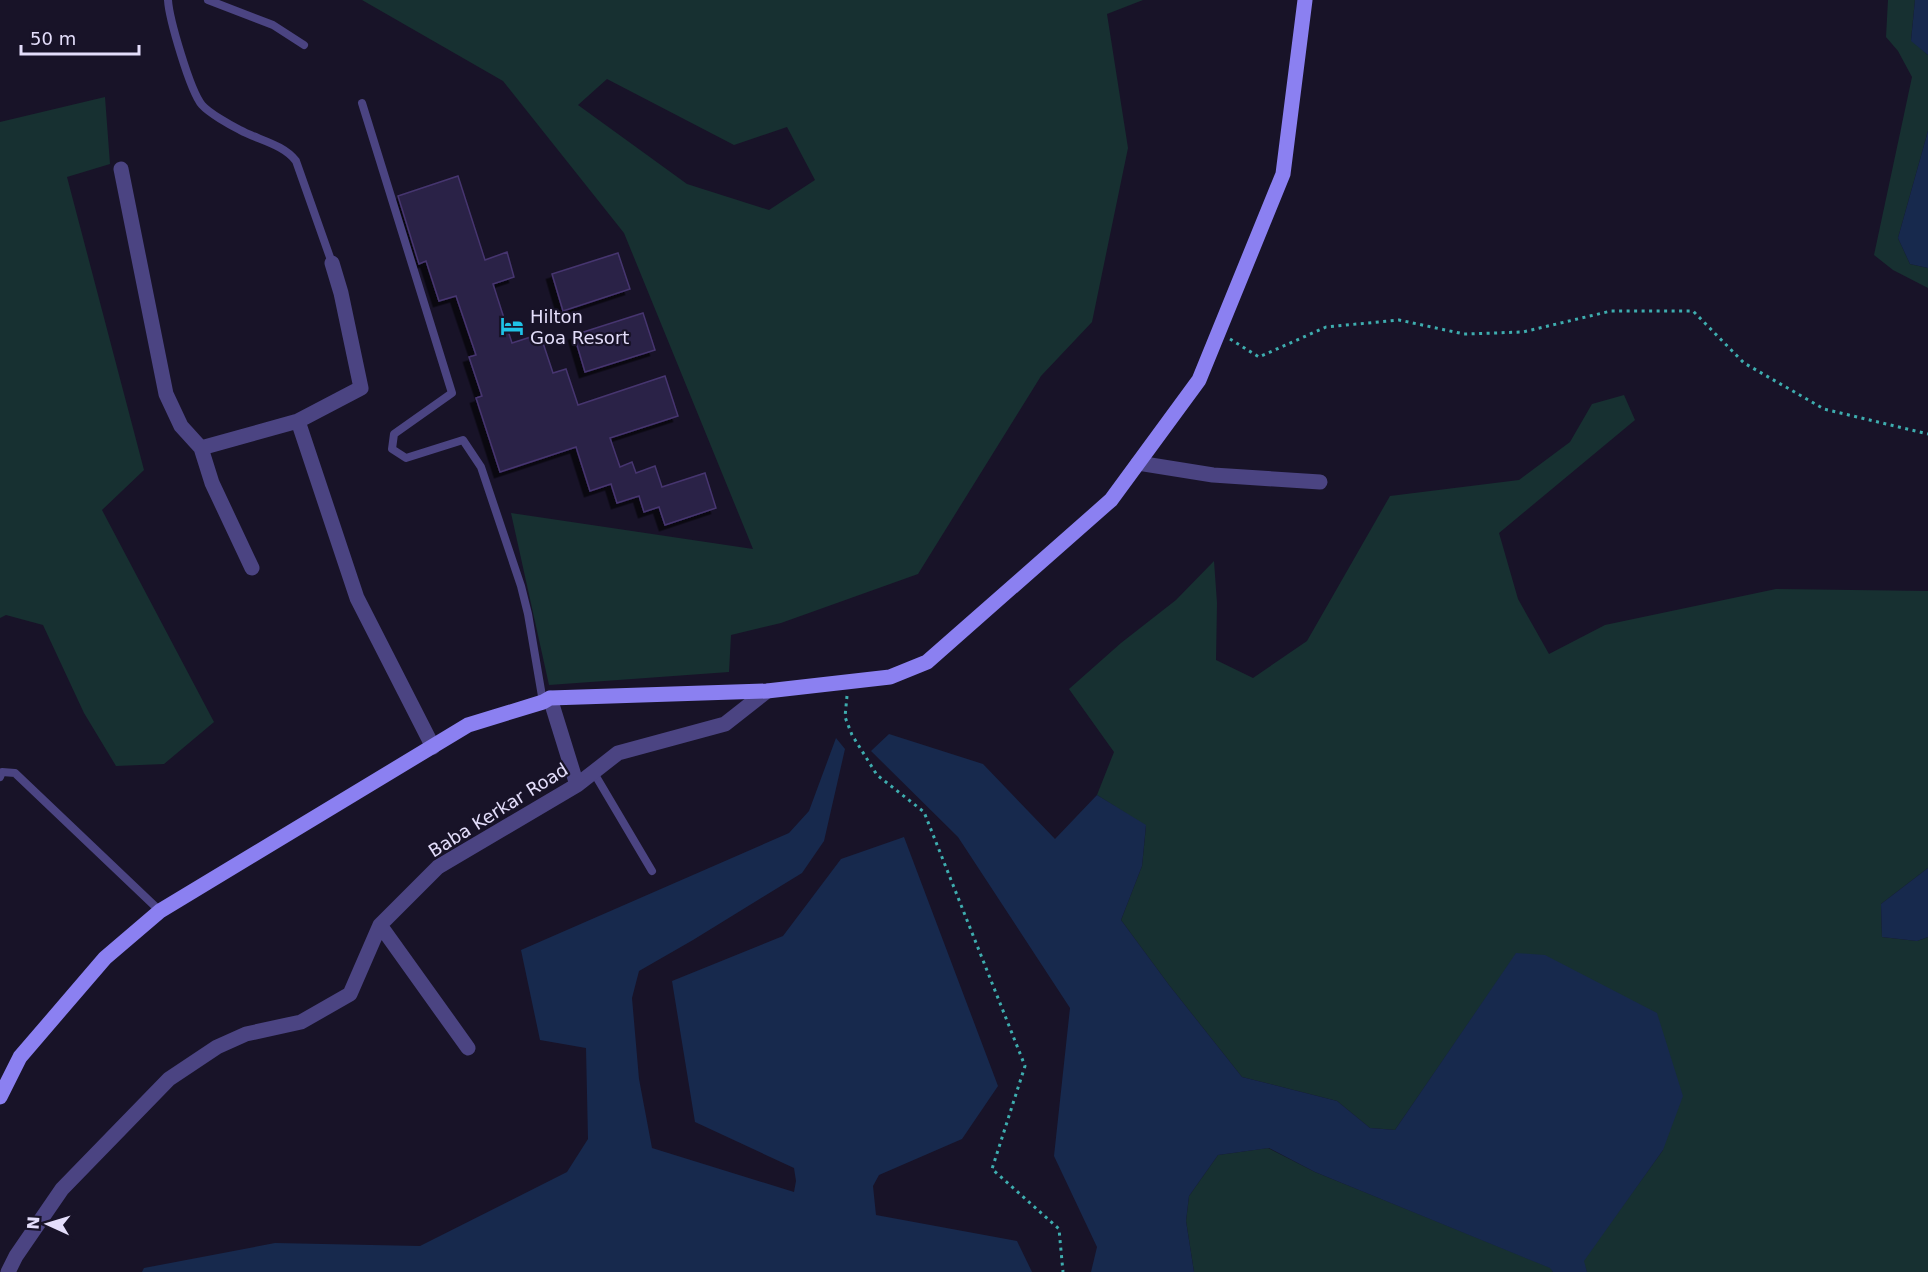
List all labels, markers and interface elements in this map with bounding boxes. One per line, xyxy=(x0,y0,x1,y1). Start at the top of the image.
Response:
scale bar xyxy=(21,18,140,56)
text: 50 m xyxy=(30,28,76,49)
place label: Hilton Goa Resort xyxy=(530,306,629,348)
hotel icon: Hilton Goa Resort xyxy=(499,313,525,339)
street label: Baba Kerkar Road xyxy=(424,759,572,861)
north arrow xyxy=(18,1194,78,1254)
text: N xyxy=(24,1216,43,1230)

